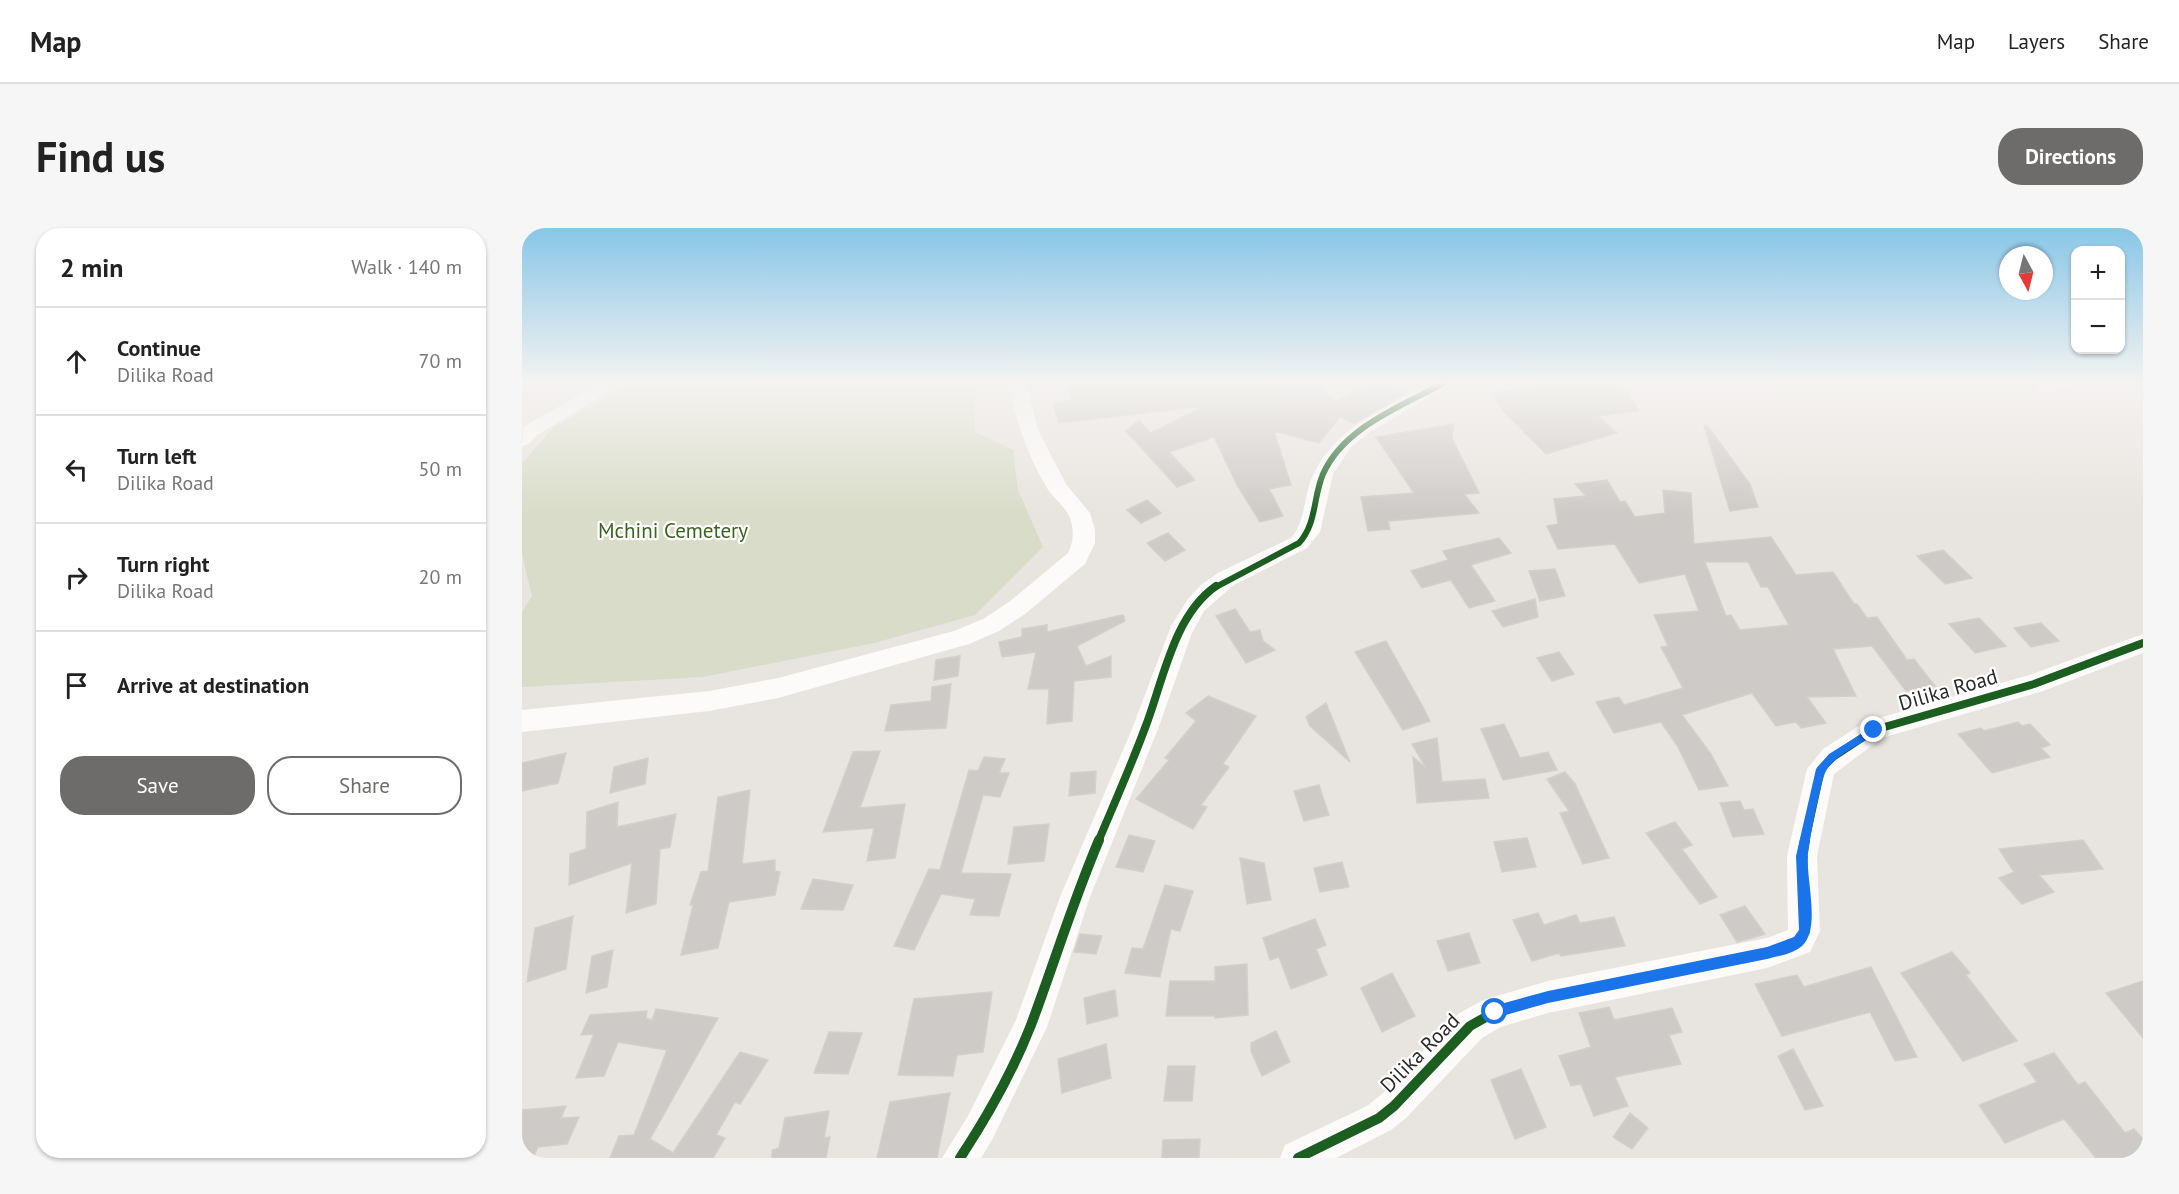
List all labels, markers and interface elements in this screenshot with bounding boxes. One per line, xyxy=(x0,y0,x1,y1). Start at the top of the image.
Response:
text: Map xyxy=(30,23,81,60)
text: Map xyxy=(1937,28,1975,55)
text: Layers xyxy=(2008,28,2065,55)
text: Share xyxy=(2098,28,2149,55)
button: Directions xyxy=(1998,128,2143,185)
text: Find us xyxy=(36,129,165,184)
north arrow xyxy=(1999,246,2053,300)
map controls xyxy=(2071,246,2125,354)
button: + xyxy=(2071,246,2125,300)
text: 2 min xyxy=(60,251,123,284)
text: Walk · 140 m xyxy=(351,254,462,280)
button: − xyxy=(2071,300,2125,354)
text: Continue xyxy=(117,334,201,362)
icon: ahead xyxy=(60,345,93,378)
text: 70 m xyxy=(419,348,462,374)
text: Dilika Road xyxy=(117,362,214,388)
text: Turn left xyxy=(117,442,197,470)
icon: left xyxy=(60,453,93,486)
text: 50 m xyxy=(419,456,462,482)
text: Dilika Road xyxy=(117,470,214,496)
park label: Mchini Cemetery xyxy=(598,517,748,544)
text: Turn right xyxy=(117,550,209,578)
icon: right xyxy=(60,561,93,594)
text: 20 m xyxy=(419,564,462,590)
text: Dilika Road xyxy=(117,578,214,604)
street label: Dilika Road xyxy=(1895,663,2000,717)
icon: arrive xyxy=(60,669,93,702)
text: Arrive at destination xyxy=(117,671,309,699)
route end xyxy=(1860,716,1886,742)
button: Save xyxy=(60,756,255,815)
button: Share xyxy=(267,756,462,815)
route start xyxy=(1481,998,1507,1024)
street label: Dilika Road xyxy=(1374,1007,1465,1098)

